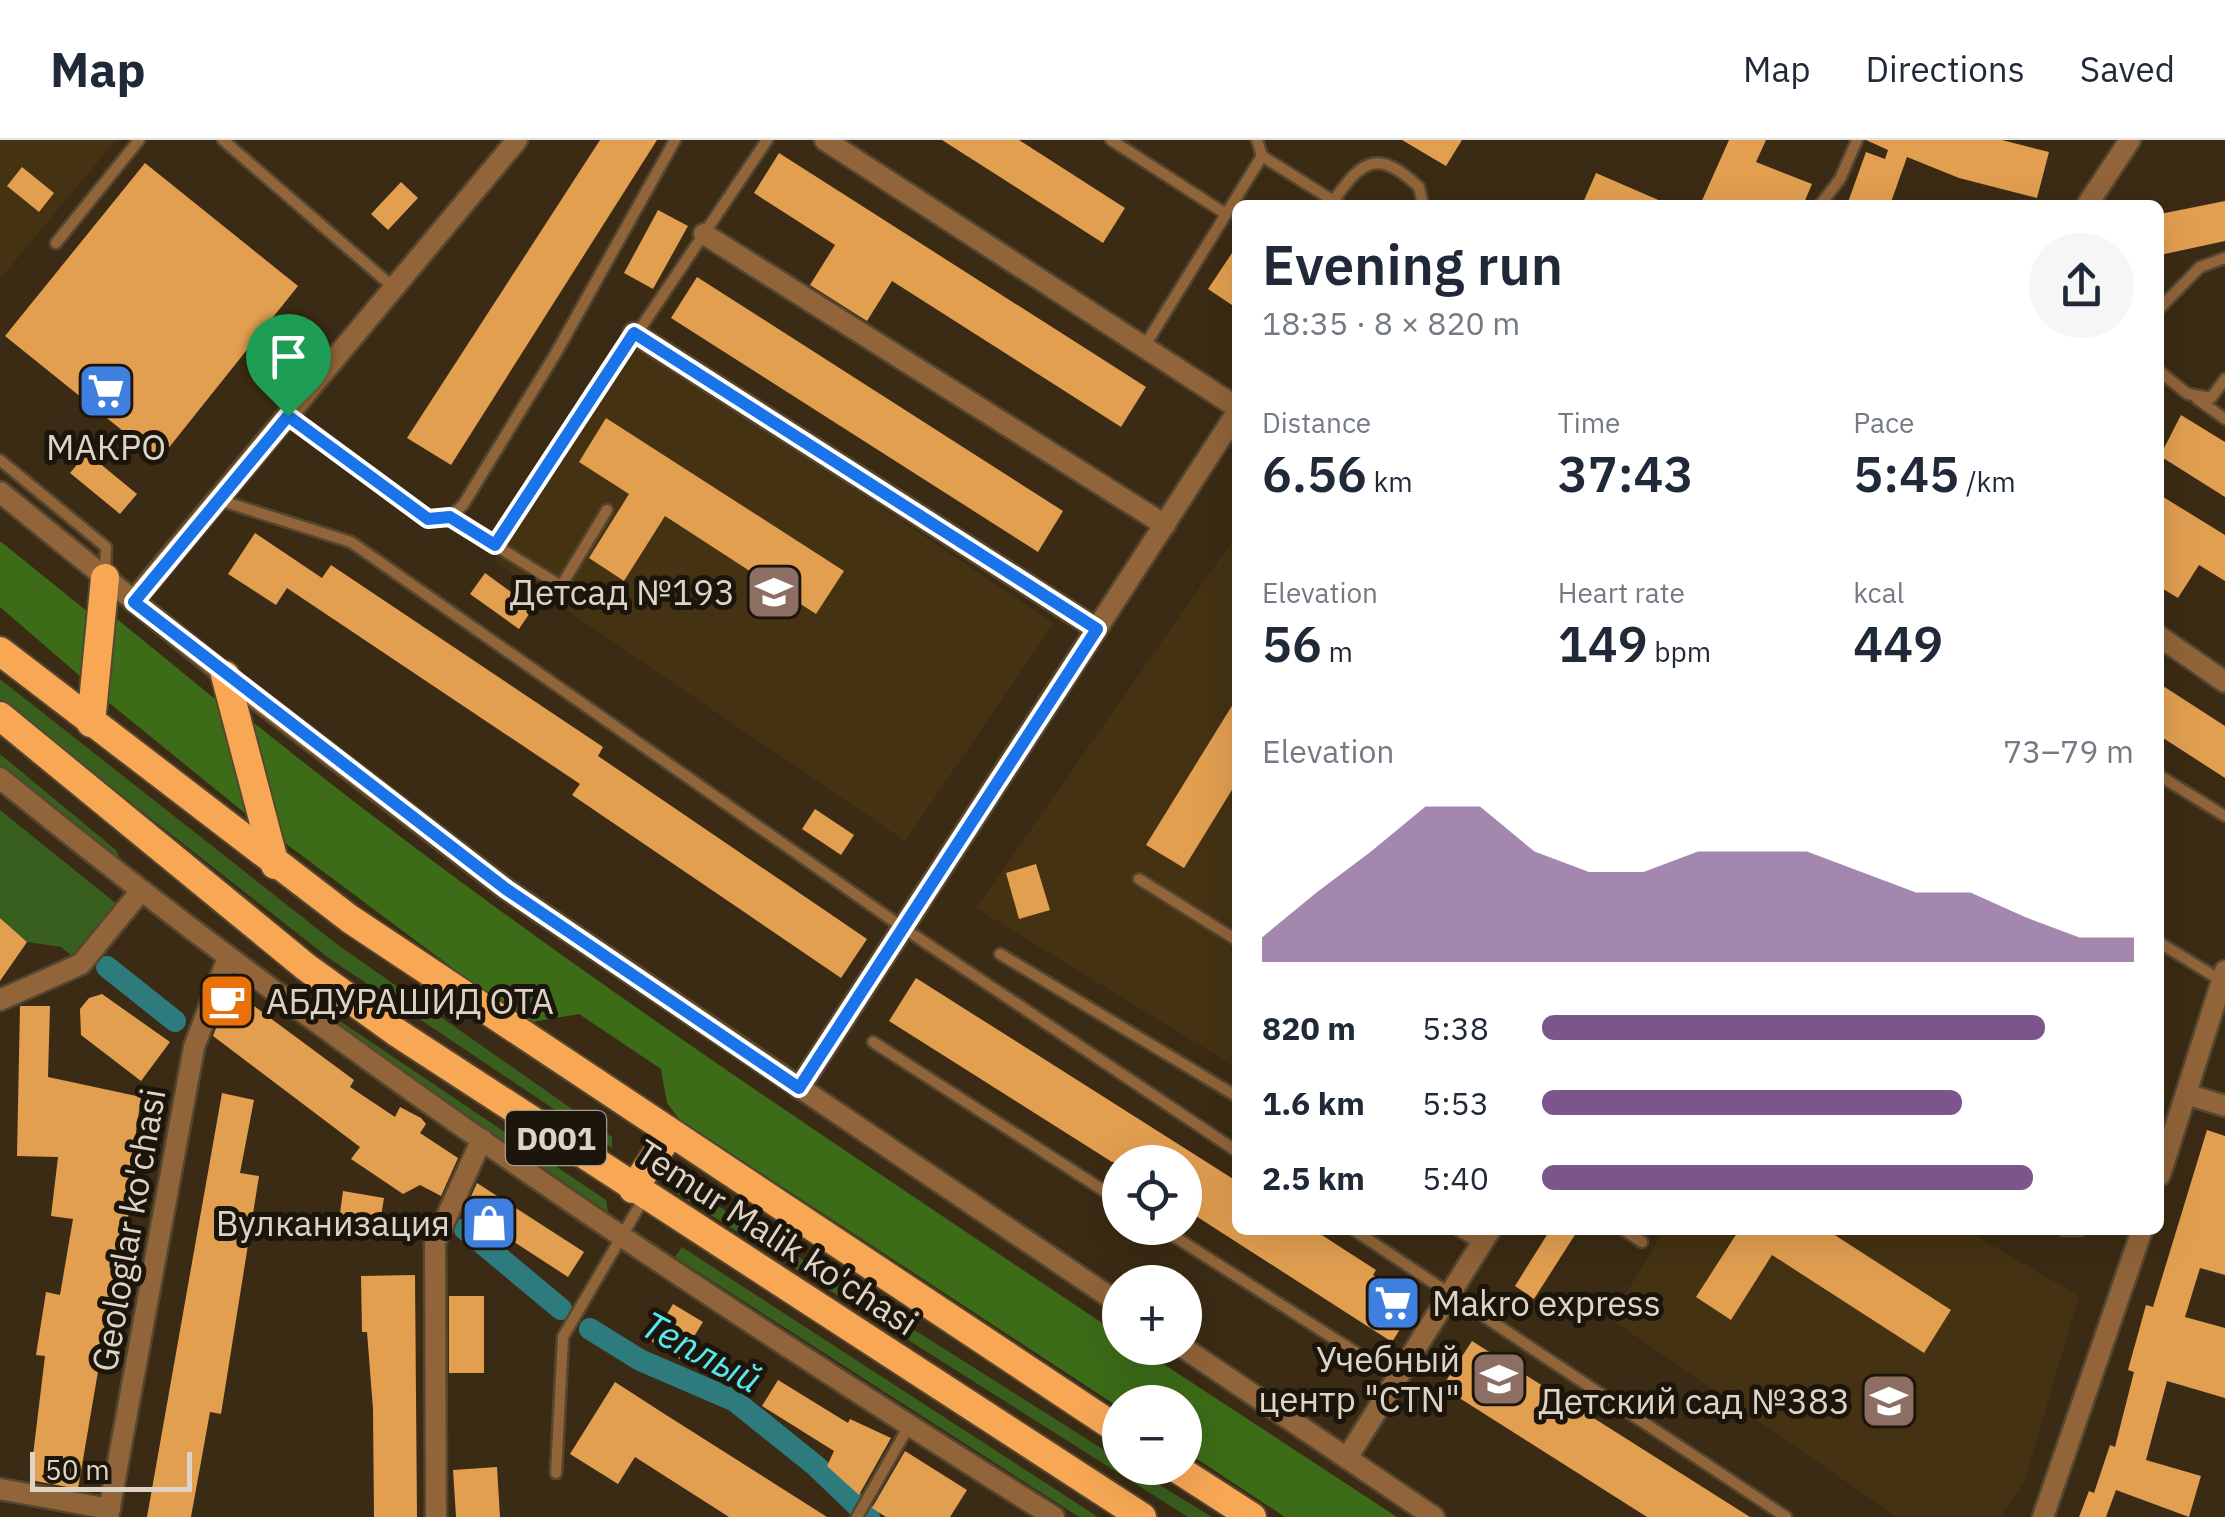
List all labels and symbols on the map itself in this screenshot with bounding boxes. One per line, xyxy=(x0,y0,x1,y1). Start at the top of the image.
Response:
pin xyxy=(246,314,331,417)
supermarket icon: МАКРО xyxy=(76,361,136,421)
place label: МАКРО xyxy=(46,424,166,470)
school or university icon: Детсад №193 xyxy=(744,562,804,622)
place label: Детсад №193 xyxy=(510,569,735,615)
cafe icon: АБДУРАШИД ОТА xyxy=(197,971,257,1031)
place label: АБДУРАШИД ОТА xyxy=(266,978,554,1024)
street label: Geologlar ko'chasi xyxy=(80,1085,176,1375)
road number: D001 xyxy=(506,1111,606,1165)
street label: Temur Malik ko'chasi xyxy=(627,1129,927,1345)
shop icon: Вулканизация xyxy=(459,1193,519,1253)
place label: Вулканизация xyxy=(216,1200,450,1246)
supermarket icon: Makro express xyxy=(1363,1273,1423,1333)
place label: Makro express xyxy=(1432,1280,1661,1326)
water label: Теплый xyxy=(634,1299,770,1403)
place label: Учебный центр "CTN" xyxy=(1258,1336,1460,1422)
school or university icon: Учебный центр "CTN" xyxy=(1469,1349,1529,1409)
school or university icon: Детский сад №383 xyxy=(1859,1371,1919,1431)
place label: Детский сад №383 xyxy=(1538,1378,1850,1424)
scale bar xyxy=(30,1447,192,1492)

